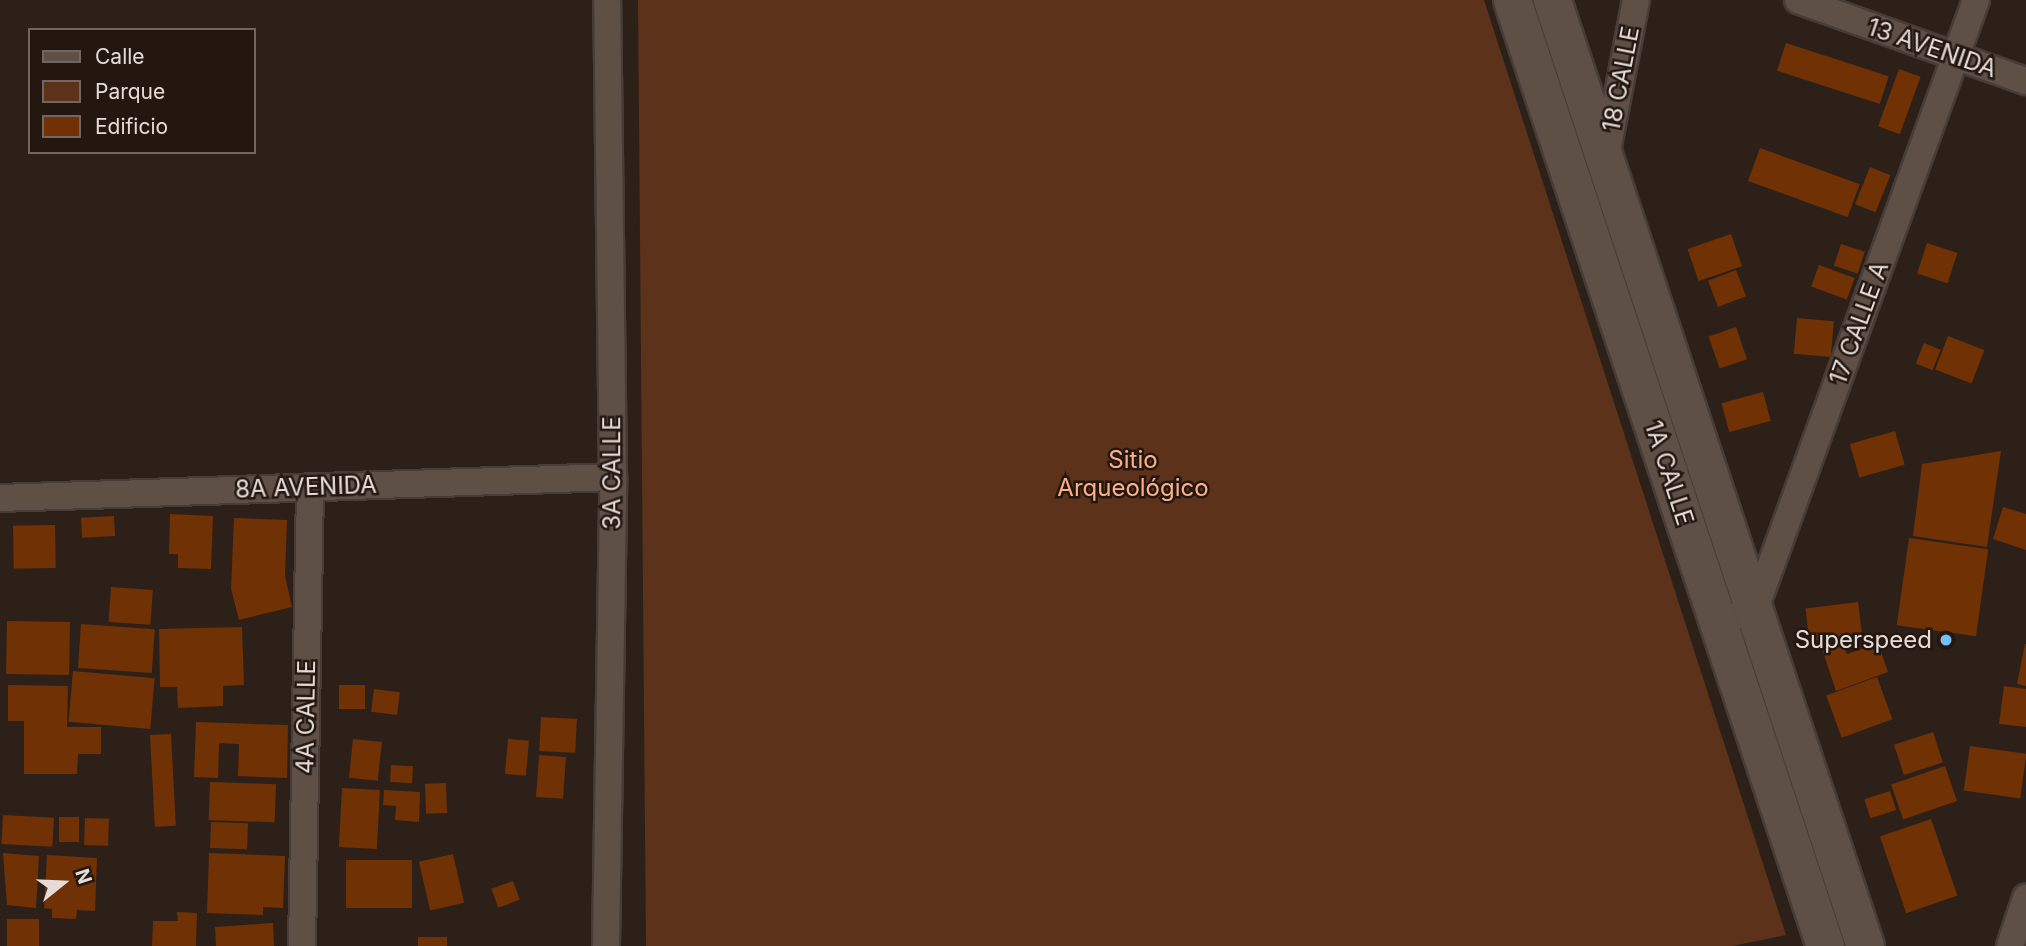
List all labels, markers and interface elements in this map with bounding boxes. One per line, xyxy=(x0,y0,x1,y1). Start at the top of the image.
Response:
street label: 13 AVENIDA xyxy=(1864,12,2000,84)
street label: 18 CALLE xyxy=(1597,24,1645,134)
legend xyxy=(28,28,256,154)
text: Calle xyxy=(95,44,145,69)
text: Parque xyxy=(95,79,165,104)
text: Edificio xyxy=(95,114,168,139)
street label: 17 CALLE A xyxy=(1823,258,1895,388)
street label: 3A CALLE xyxy=(598,416,626,530)
street label: 1A CALLE xyxy=(1639,417,1699,529)
park label: Sitio Arqueológico xyxy=(1057,446,1209,502)
street label: 8A AVENIDA xyxy=(235,470,377,504)
place label: Superspeed xyxy=(1795,626,1932,654)
marker: Superspeed xyxy=(1938,632,1954,648)
street label: 4A CALLE xyxy=(291,660,321,774)
north arrow xyxy=(28,848,98,918)
text: N xyxy=(70,866,97,887)

